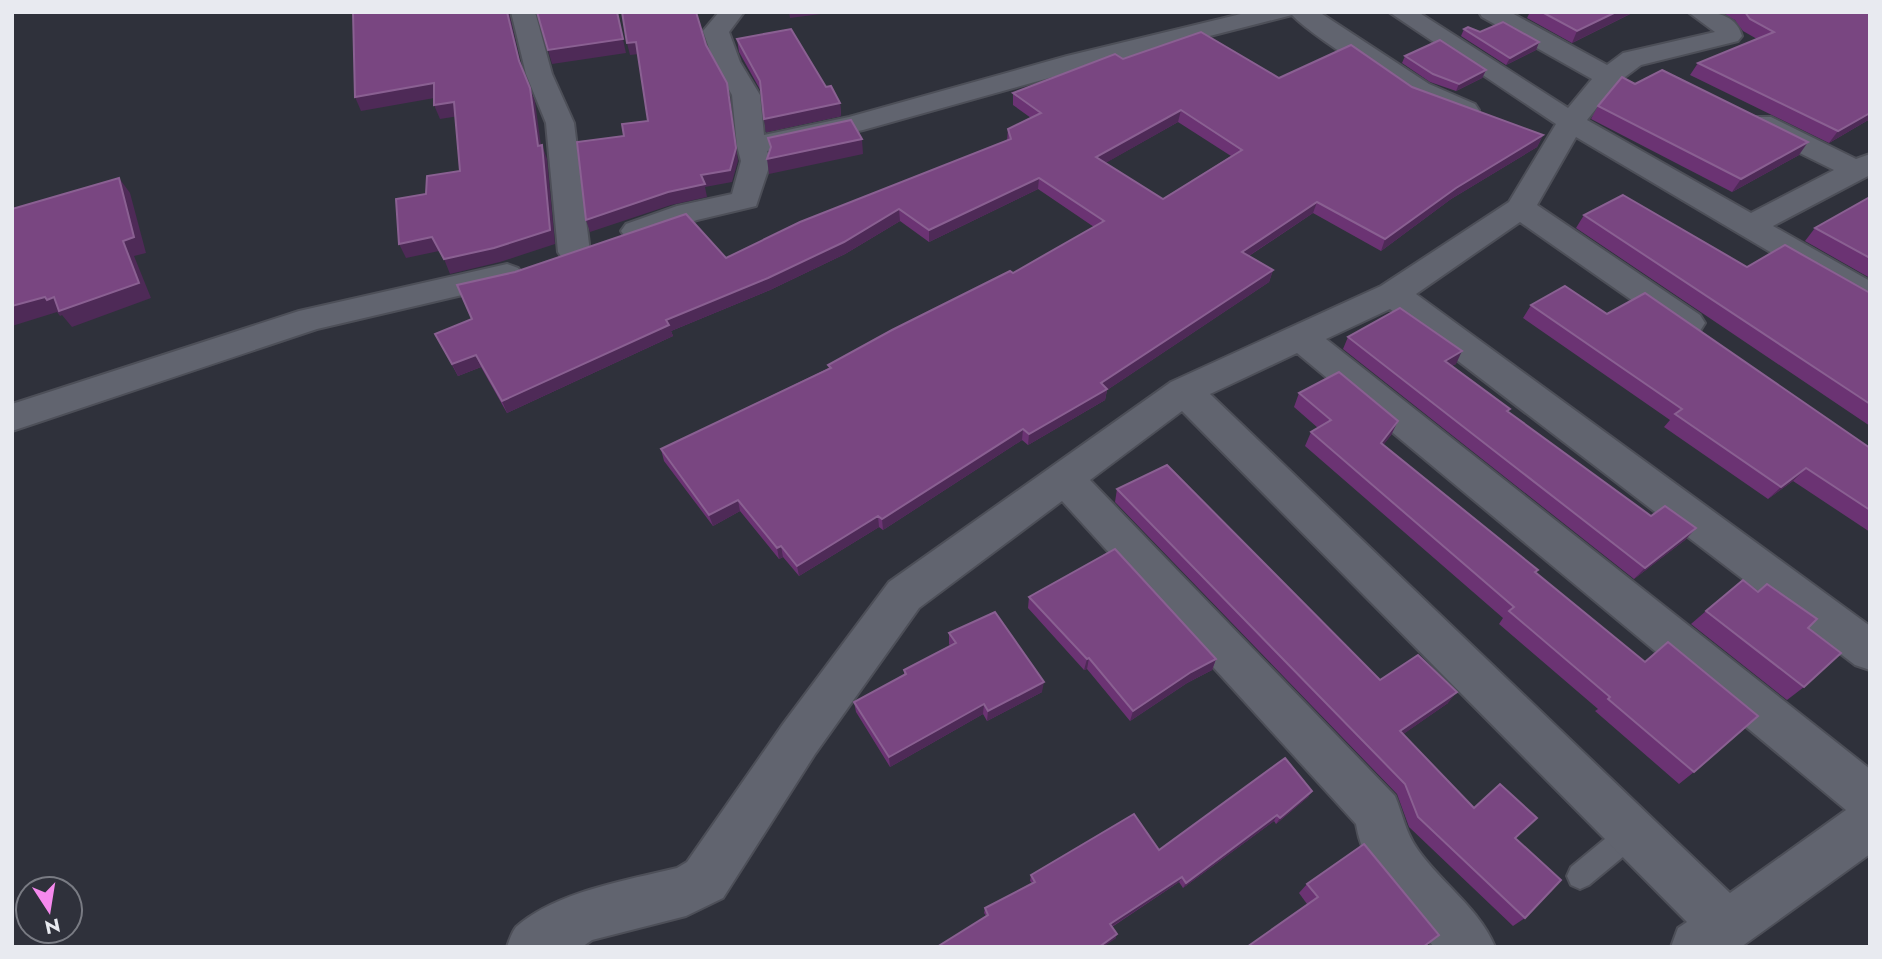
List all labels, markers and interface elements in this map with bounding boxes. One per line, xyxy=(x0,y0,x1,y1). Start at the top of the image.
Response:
north arrow xyxy=(14,875,84,945)
text: N xyxy=(42,911,63,941)

